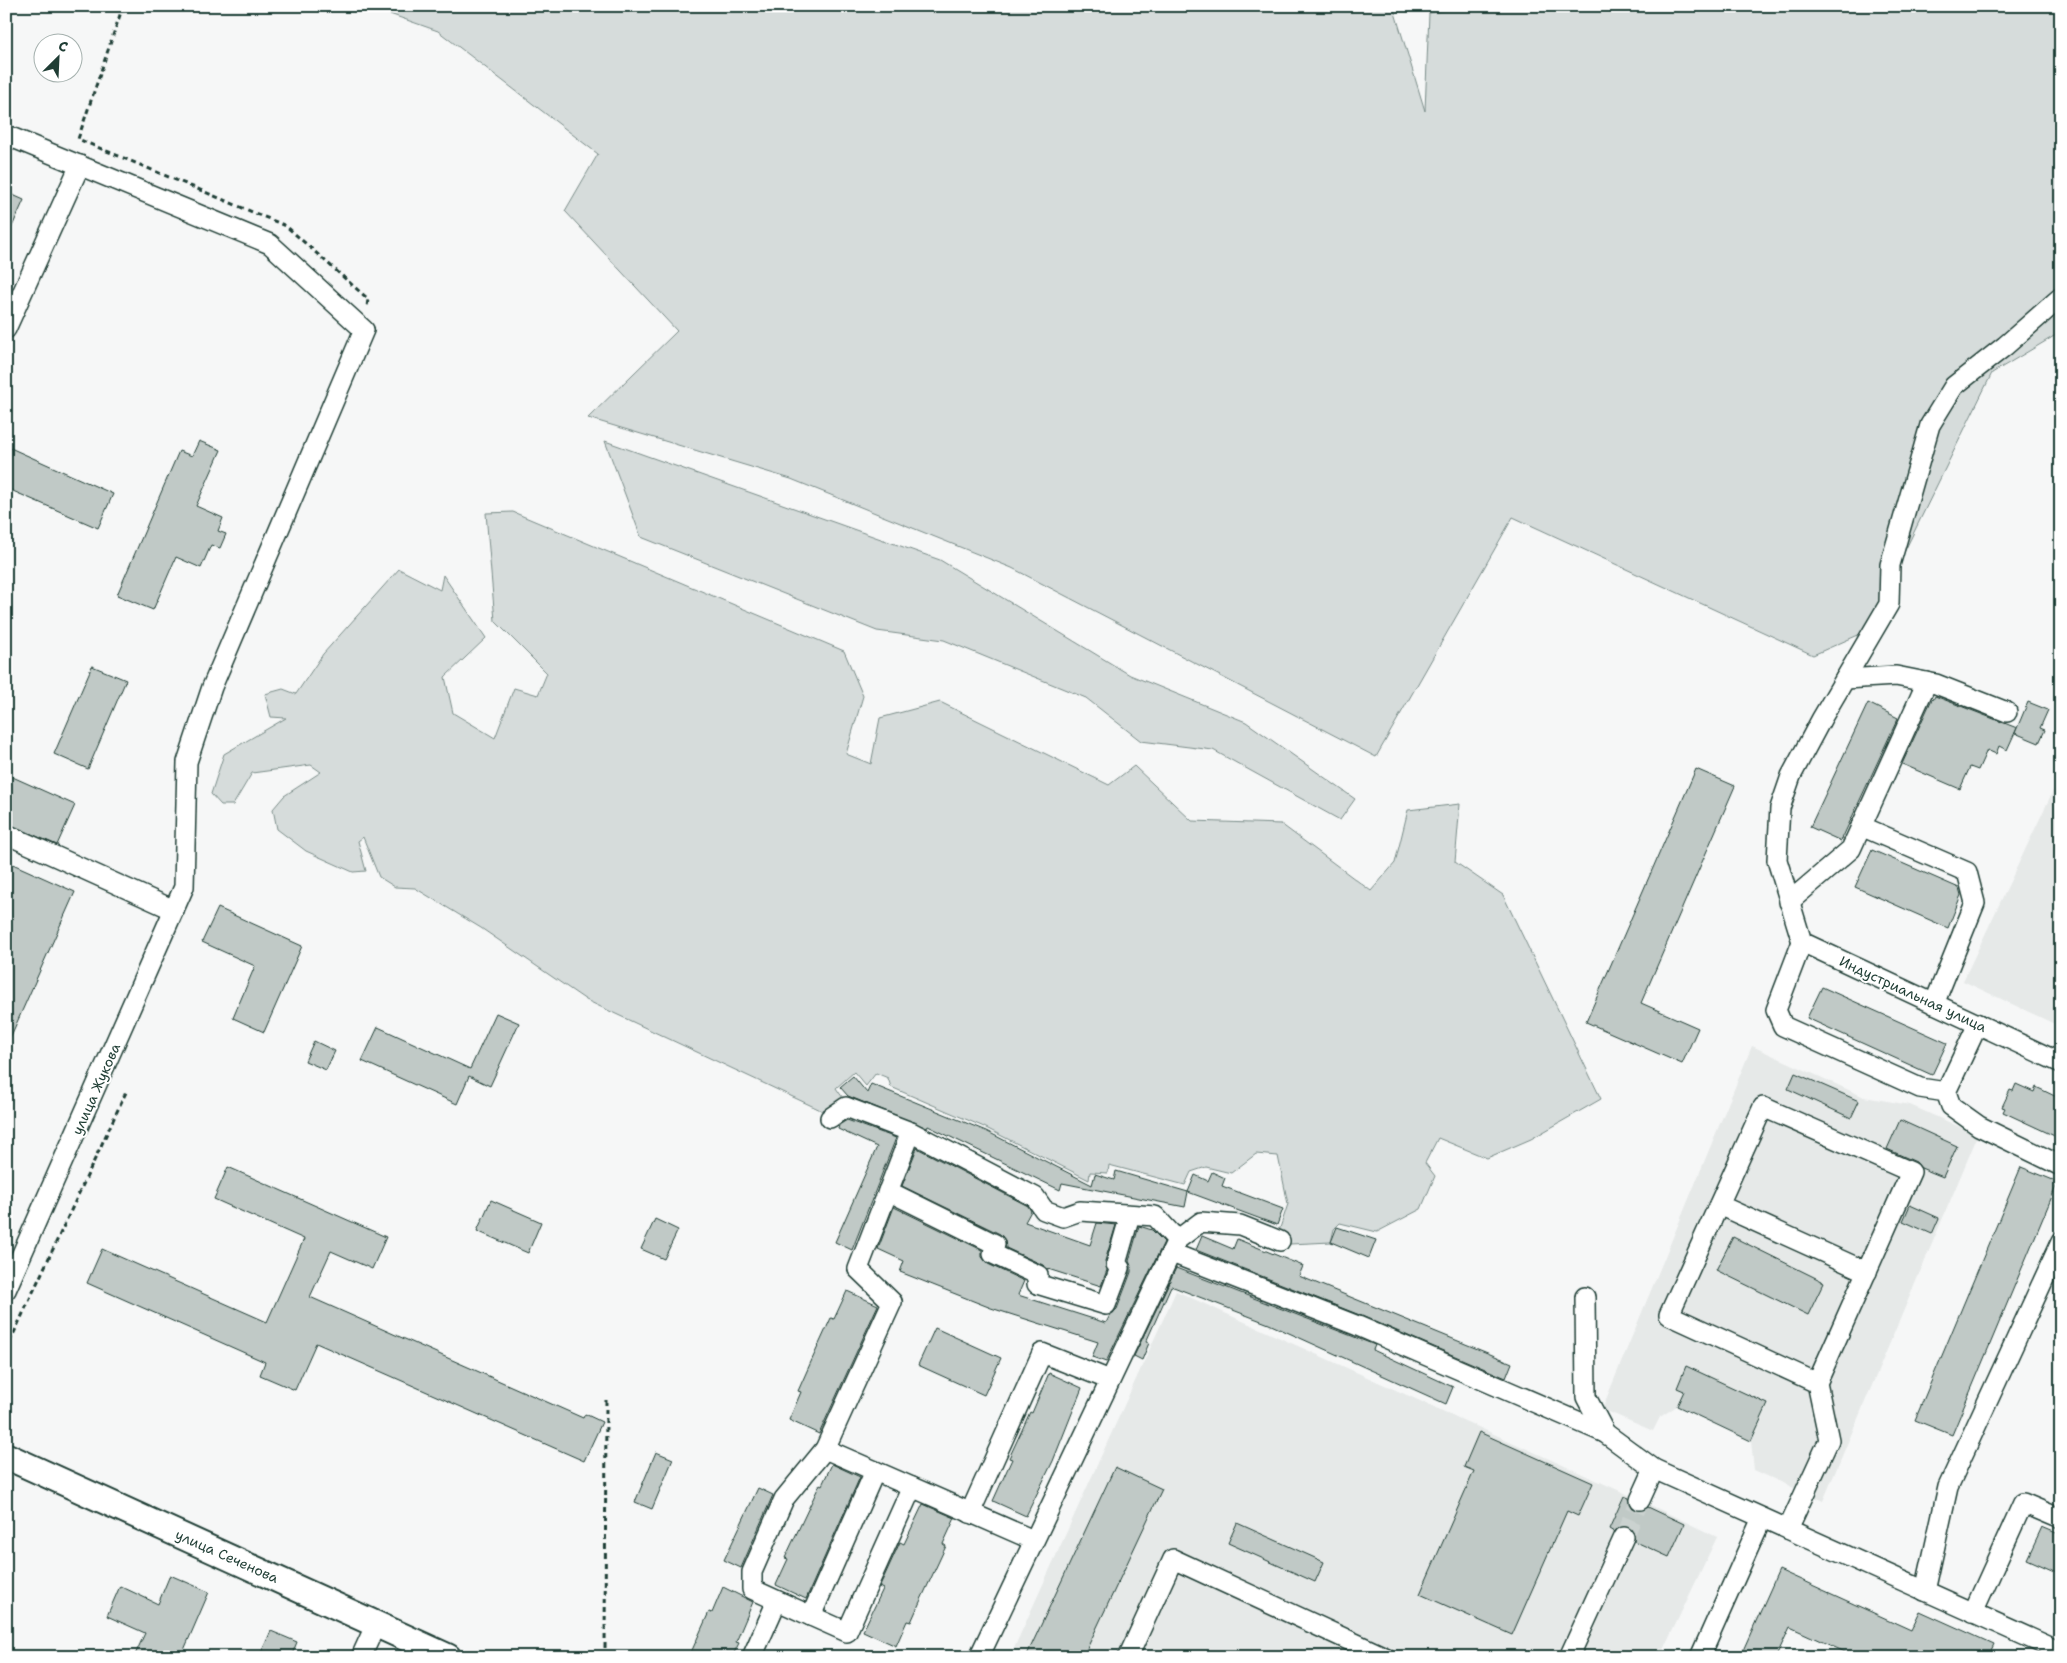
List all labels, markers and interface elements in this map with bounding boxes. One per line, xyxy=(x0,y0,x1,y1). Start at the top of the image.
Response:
north arrow xyxy=(32,32,82,82)
text: С xyxy=(56,36,71,56)
street label: Индустриальная улица xyxy=(1836,952,1990,1036)
street label: улица Жукова xyxy=(68,1040,124,1138)
street label: улица Сеченова xyxy=(173,1525,282,1587)

